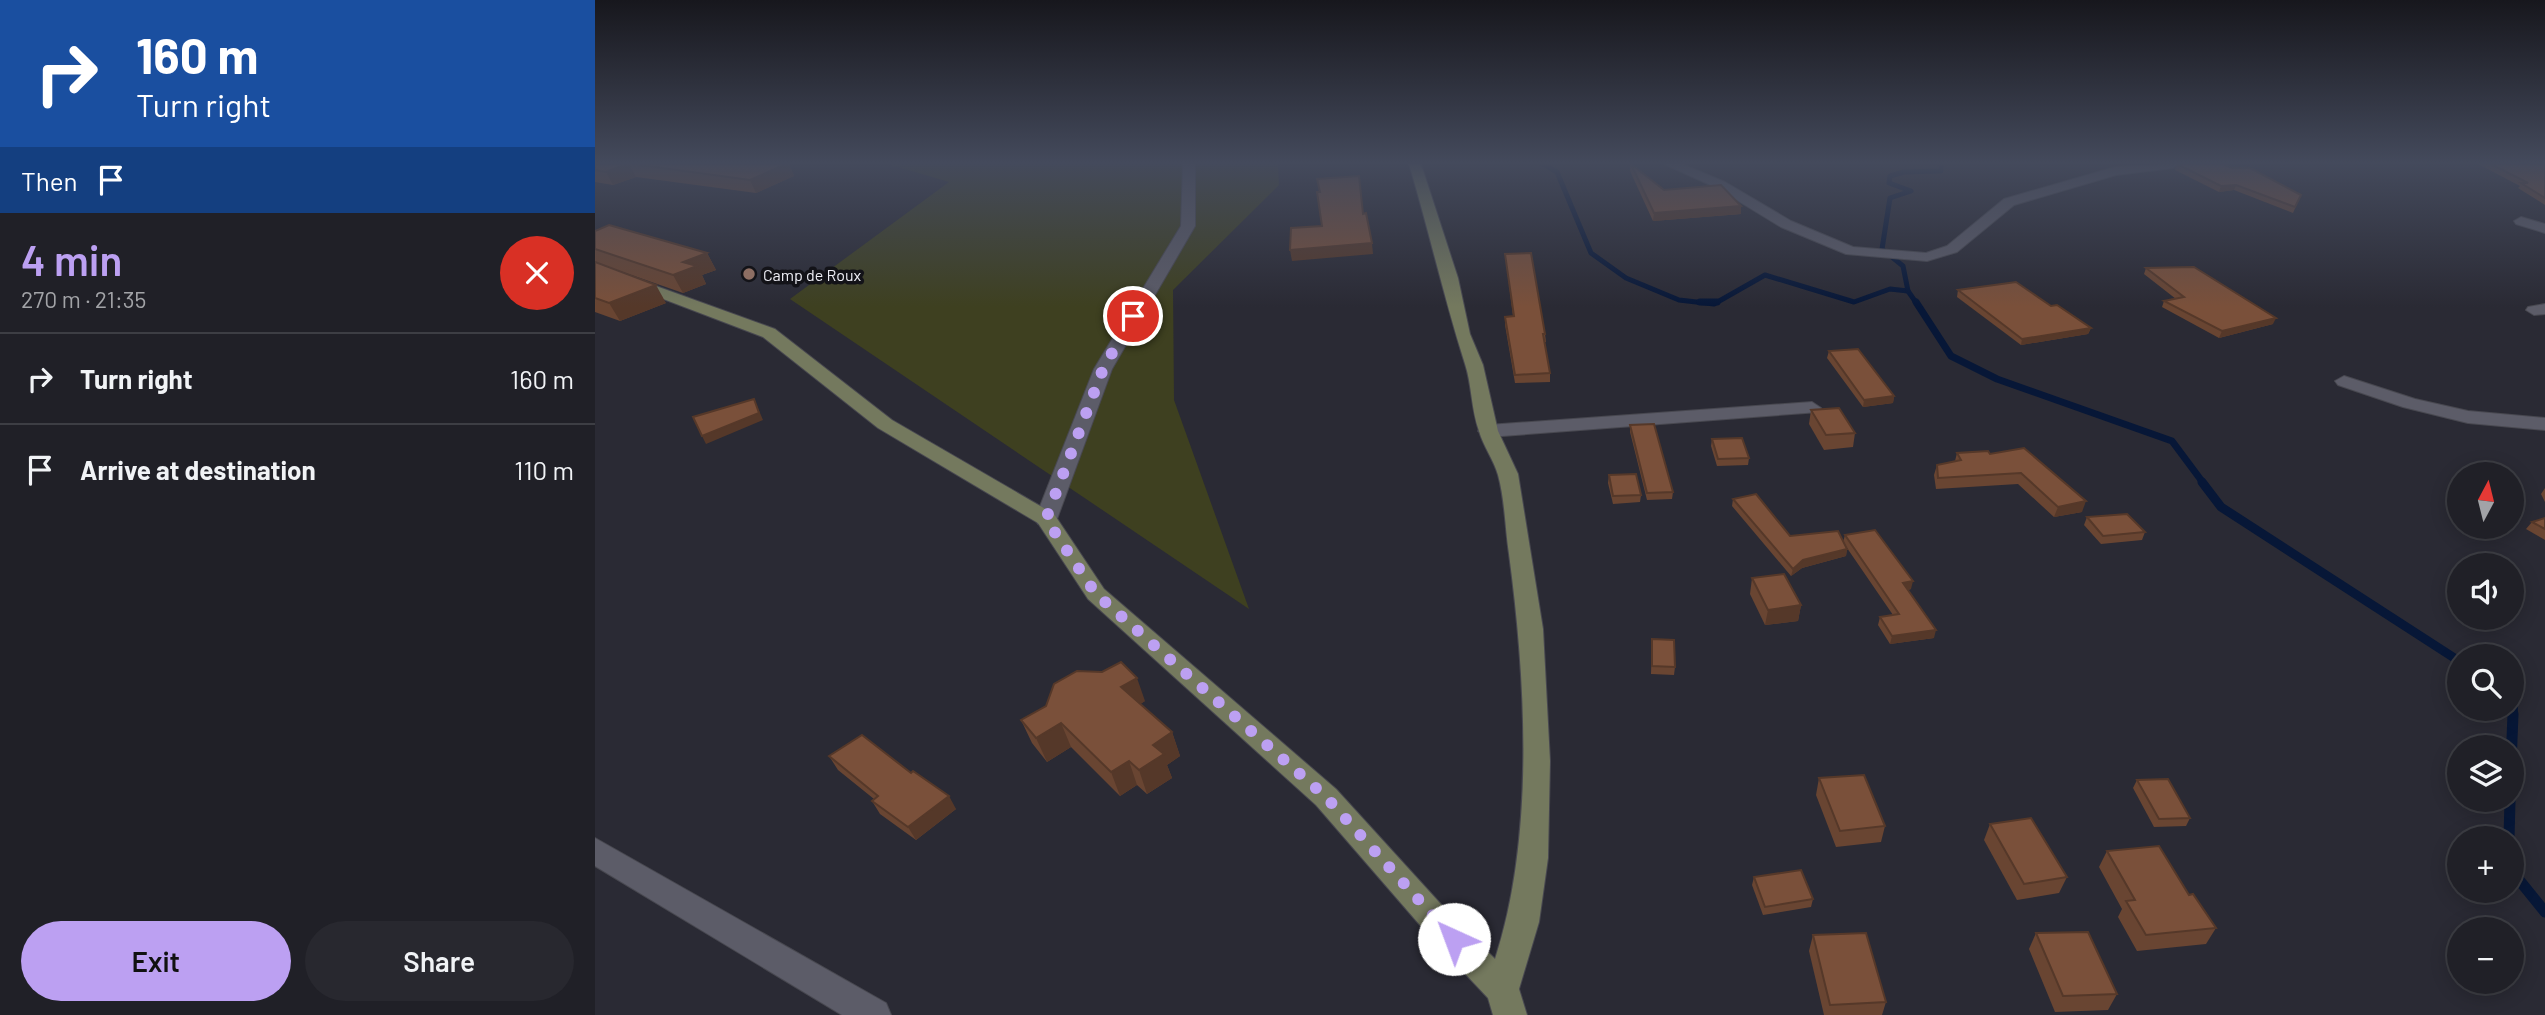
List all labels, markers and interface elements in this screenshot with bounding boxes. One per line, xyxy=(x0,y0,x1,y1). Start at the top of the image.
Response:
text: 160 m xyxy=(136,25,258,84)
icon: right xyxy=(21,28,112,119)
text: Turn right xyxy=(136,85,271,123)
icon: arrive xyxy=(92,161,130,199)
text: Then xyxy=(21,165,78,196)
text: 4 min xyxy=(21,234,122,284)
button: close xyxy=(500,236,574,310)
place label: Camp de Roux xyxy=(763,265,862,284)
marker: Camp de Roux xyxy=(741,266,757,282)
text: 270 m · 21:35 xyxy=(21,285,146,313)
pin xyxy=(1103,286,1163,346)
icon: arrive xyxy=(1114,297,1152,335)
icon: right xyxy=(21,360,59,398)
text: Turn right xyxy=(80,363,193,394)
text: 160 m xyxy=(510,363,574,394)
icon: arrive xyxy=(21,451,59,489)
text: Arrive at destination xyxy=(80,454,316,485)
text: 110 m xyxy=(514,454,574,485)
north arrow xyxy=(2447,462,2523,539)
map controls xyxy=(2447,462,2524,994)
button: sound xyxy=(2447,553,2524,630)
button: search xyxy=(2447,644,2524,721)
button: layers xyxy=(2447,735,2524,812)
button: + xyxy=(2447,826,2524,903)
position arrow xyxy=(1417,902,1491,976)
button: − xyxy=(2447,917,2524,994)
button: Exit xyxy=(21,921,291,1001)
button: Share xyxy=(305,921,574,1001)

